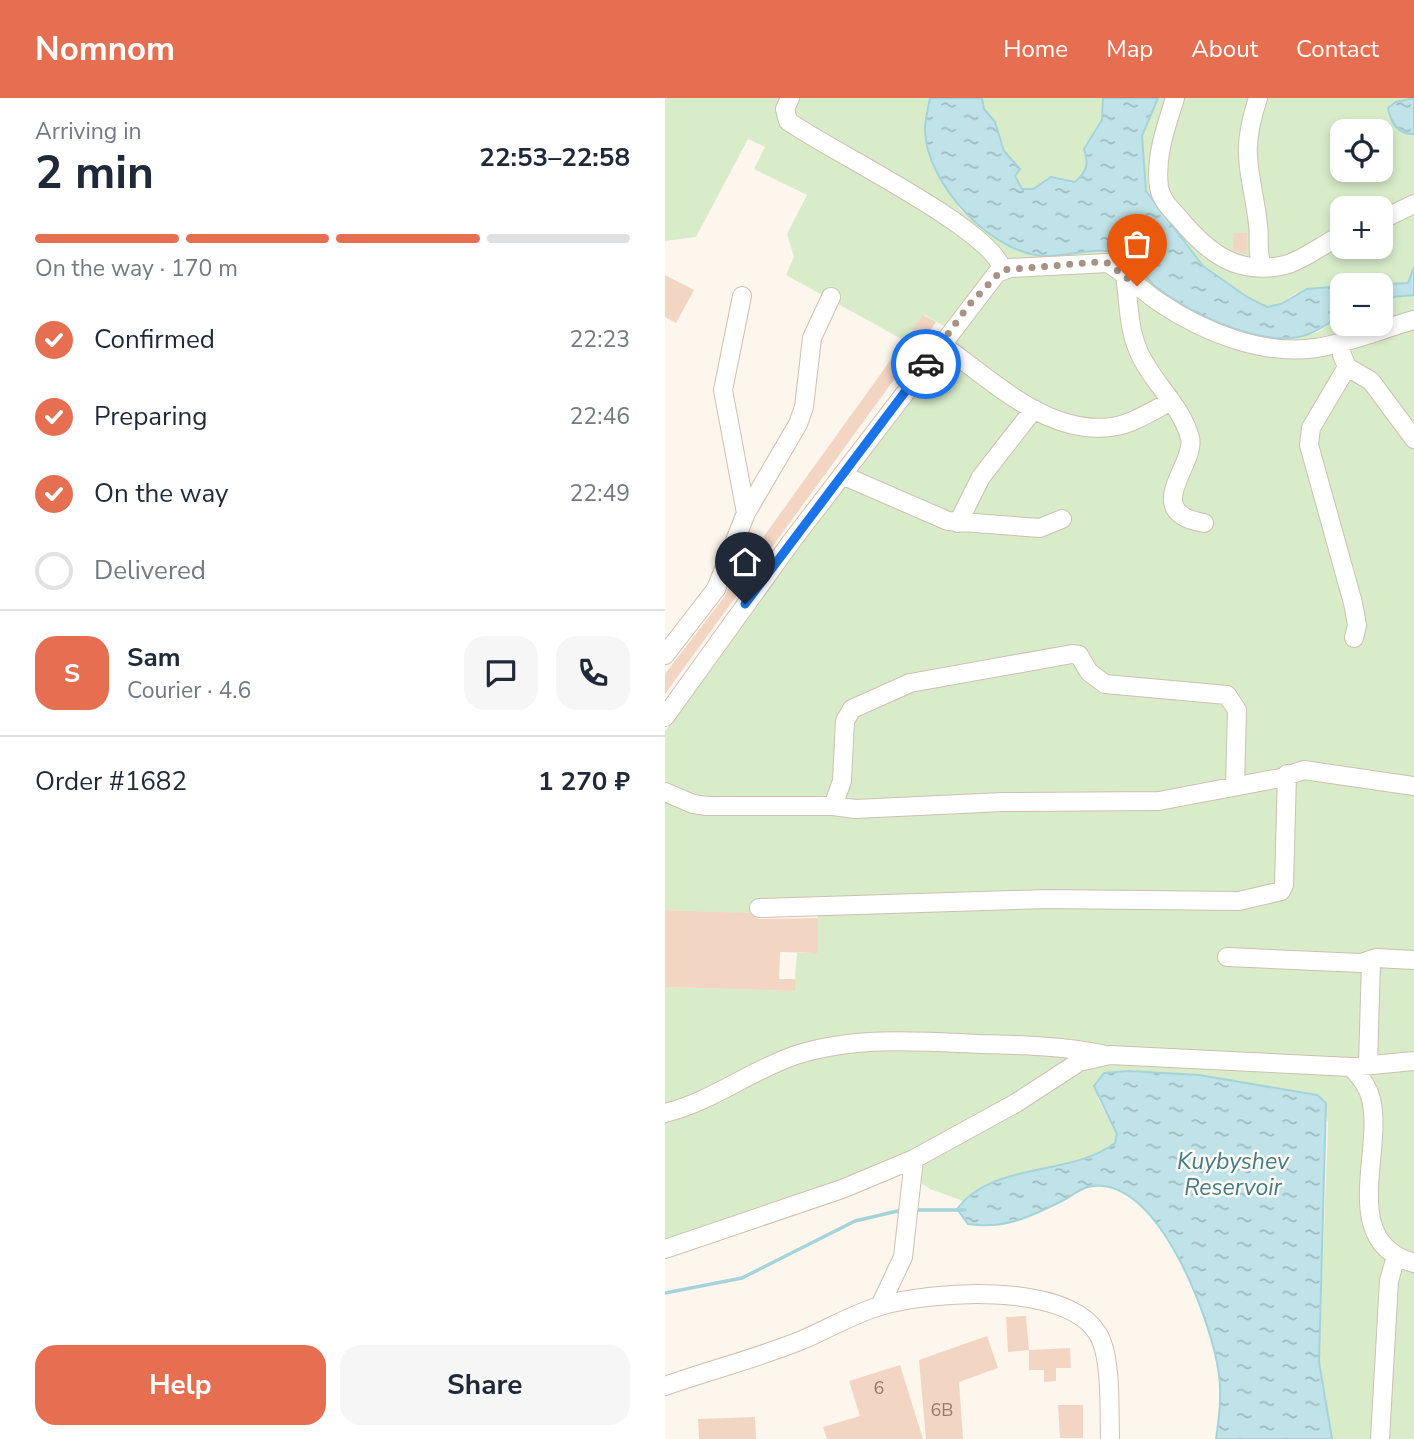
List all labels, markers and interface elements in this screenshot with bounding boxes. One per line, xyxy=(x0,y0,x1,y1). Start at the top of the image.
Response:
text: Nomnom xyxy=(35,27,175,72)
text: Home xyxy=(1003,33,1068,65)
text: Map xyxy=(1106,33,1153,65)
text: About xyxy=(1191,33,1258,65)
text: Contact xyxy=(1296,33,1379,65)
text: Arriving in xyxy=(35,116,142,147)
map controls xyxy=(1330,119,1393,336)
button: locate xyxy=(1330,119,1393,182)
text: 22:53–22:58 xyxy=(479,140,630,175)
text: 2 min xyxy=(35,141,154,204)
button: + xyxy=(1330,196,1393,259)
pin xyxy=(1107,214,1167,286)
icon: bag xyxy=(1118,225,1156,263)
text: On the way · 170 m xyxy=(35,253,238,284)
button: − xyxy=(1330,273,1393,336)
icon: check xyxy=(35,321,73,359)
text: Confirmed xyxy=(94,322,215,357)
text: 22:23 xyxy=(570,324,630,355)
courier xyxy=(891,329,961,399)
icon: car xyxy=(907,345,945,383)
icon: check xyxy=(35,398,73,436)
text: Preparing xyxy=(94,399,207,434)
text: 22:46 xyxy=(570,401,630,432)
icon: check xyxy=(35,475,73,513)
text: On the way xyxy=(94,476,228,511)
text: 22:49 xyxy=(570,478,630,509)
pin xyxy=(715,532,775,604)
icon: home xyxy=(726,543,764,581)
text: Delivered xyxy=(94,553,206,588)
button: chat xyxy=(464,636,538,710)
button: phone xyxy=(556,636,630,710)
text: Sam xyxy=(127,640,180,675)
text: S xyxy=(64,656,80,691)
text: Courier · 4.6 xyxy=(127,675,251,706)
text: Order #1682 xyxy=(35,764,187,799)
text: 1 270 ₽ xyxy=(538,764,630,799)
water label: Kuybyshev Reservoir xyxy=(1177,1146,1290,1203)
button: Help xyxy=(35,1345,326,1425)
button: Share xyxy=(340,1345,630,1425)
house number: 6 xyxy=(874,1376,884,1400)
house number: 6В xyxy=(931,1398,953,1422)

